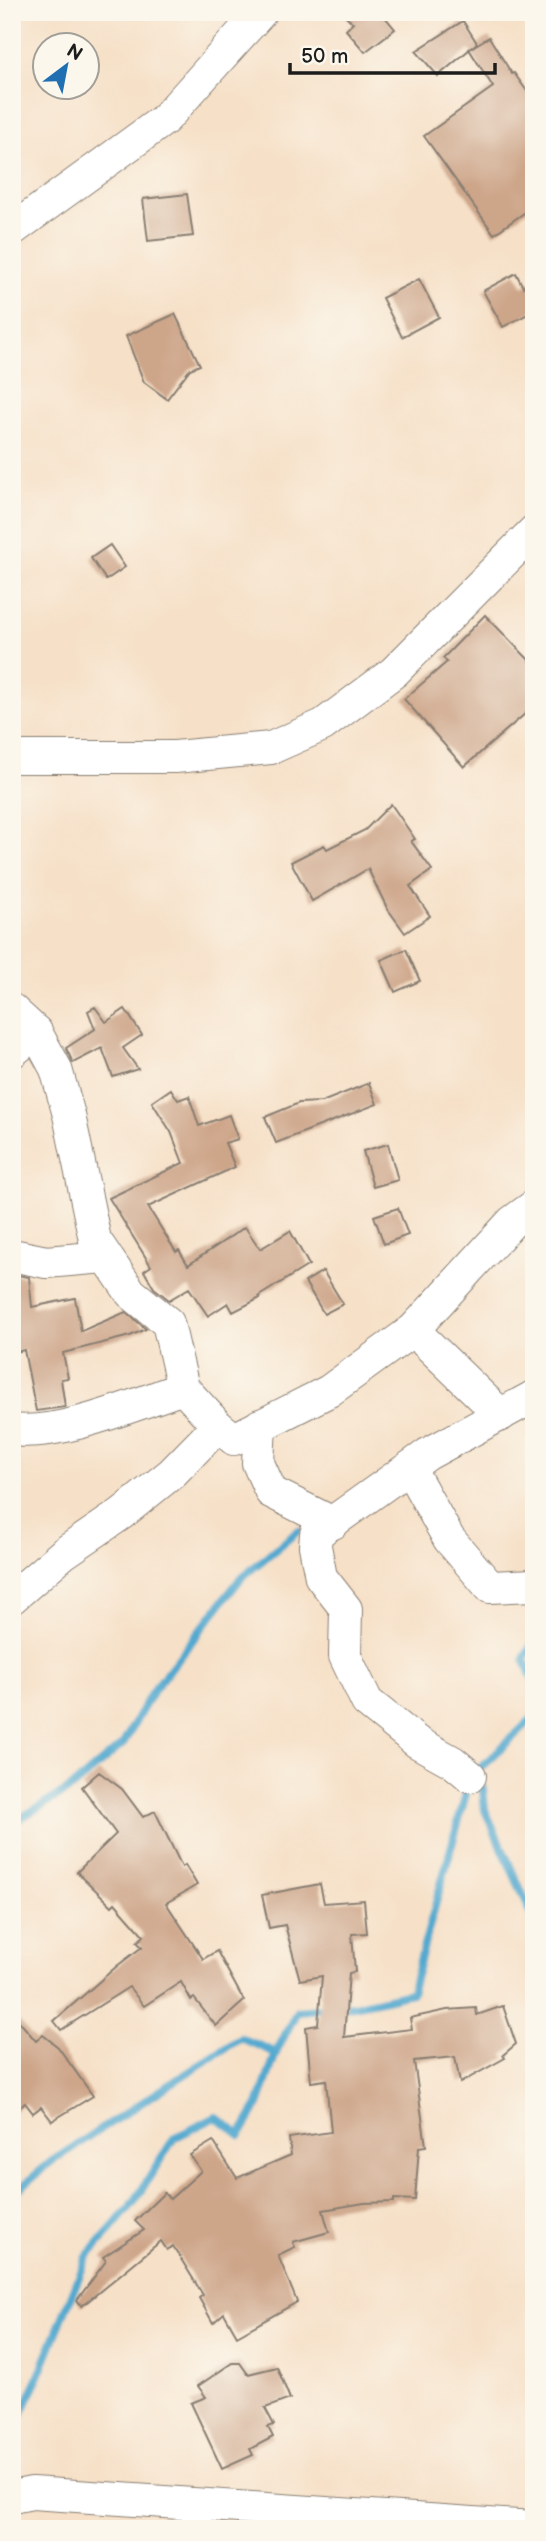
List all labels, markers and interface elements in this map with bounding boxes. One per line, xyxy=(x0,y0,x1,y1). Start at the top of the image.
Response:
north arrow xyxy=(32,32,102,102)
scale bar xyxy=(290,32,495,76)
text: N xyxy=(62,39,86,66)
text: 50 m xyxy=(301,44,348,69)

